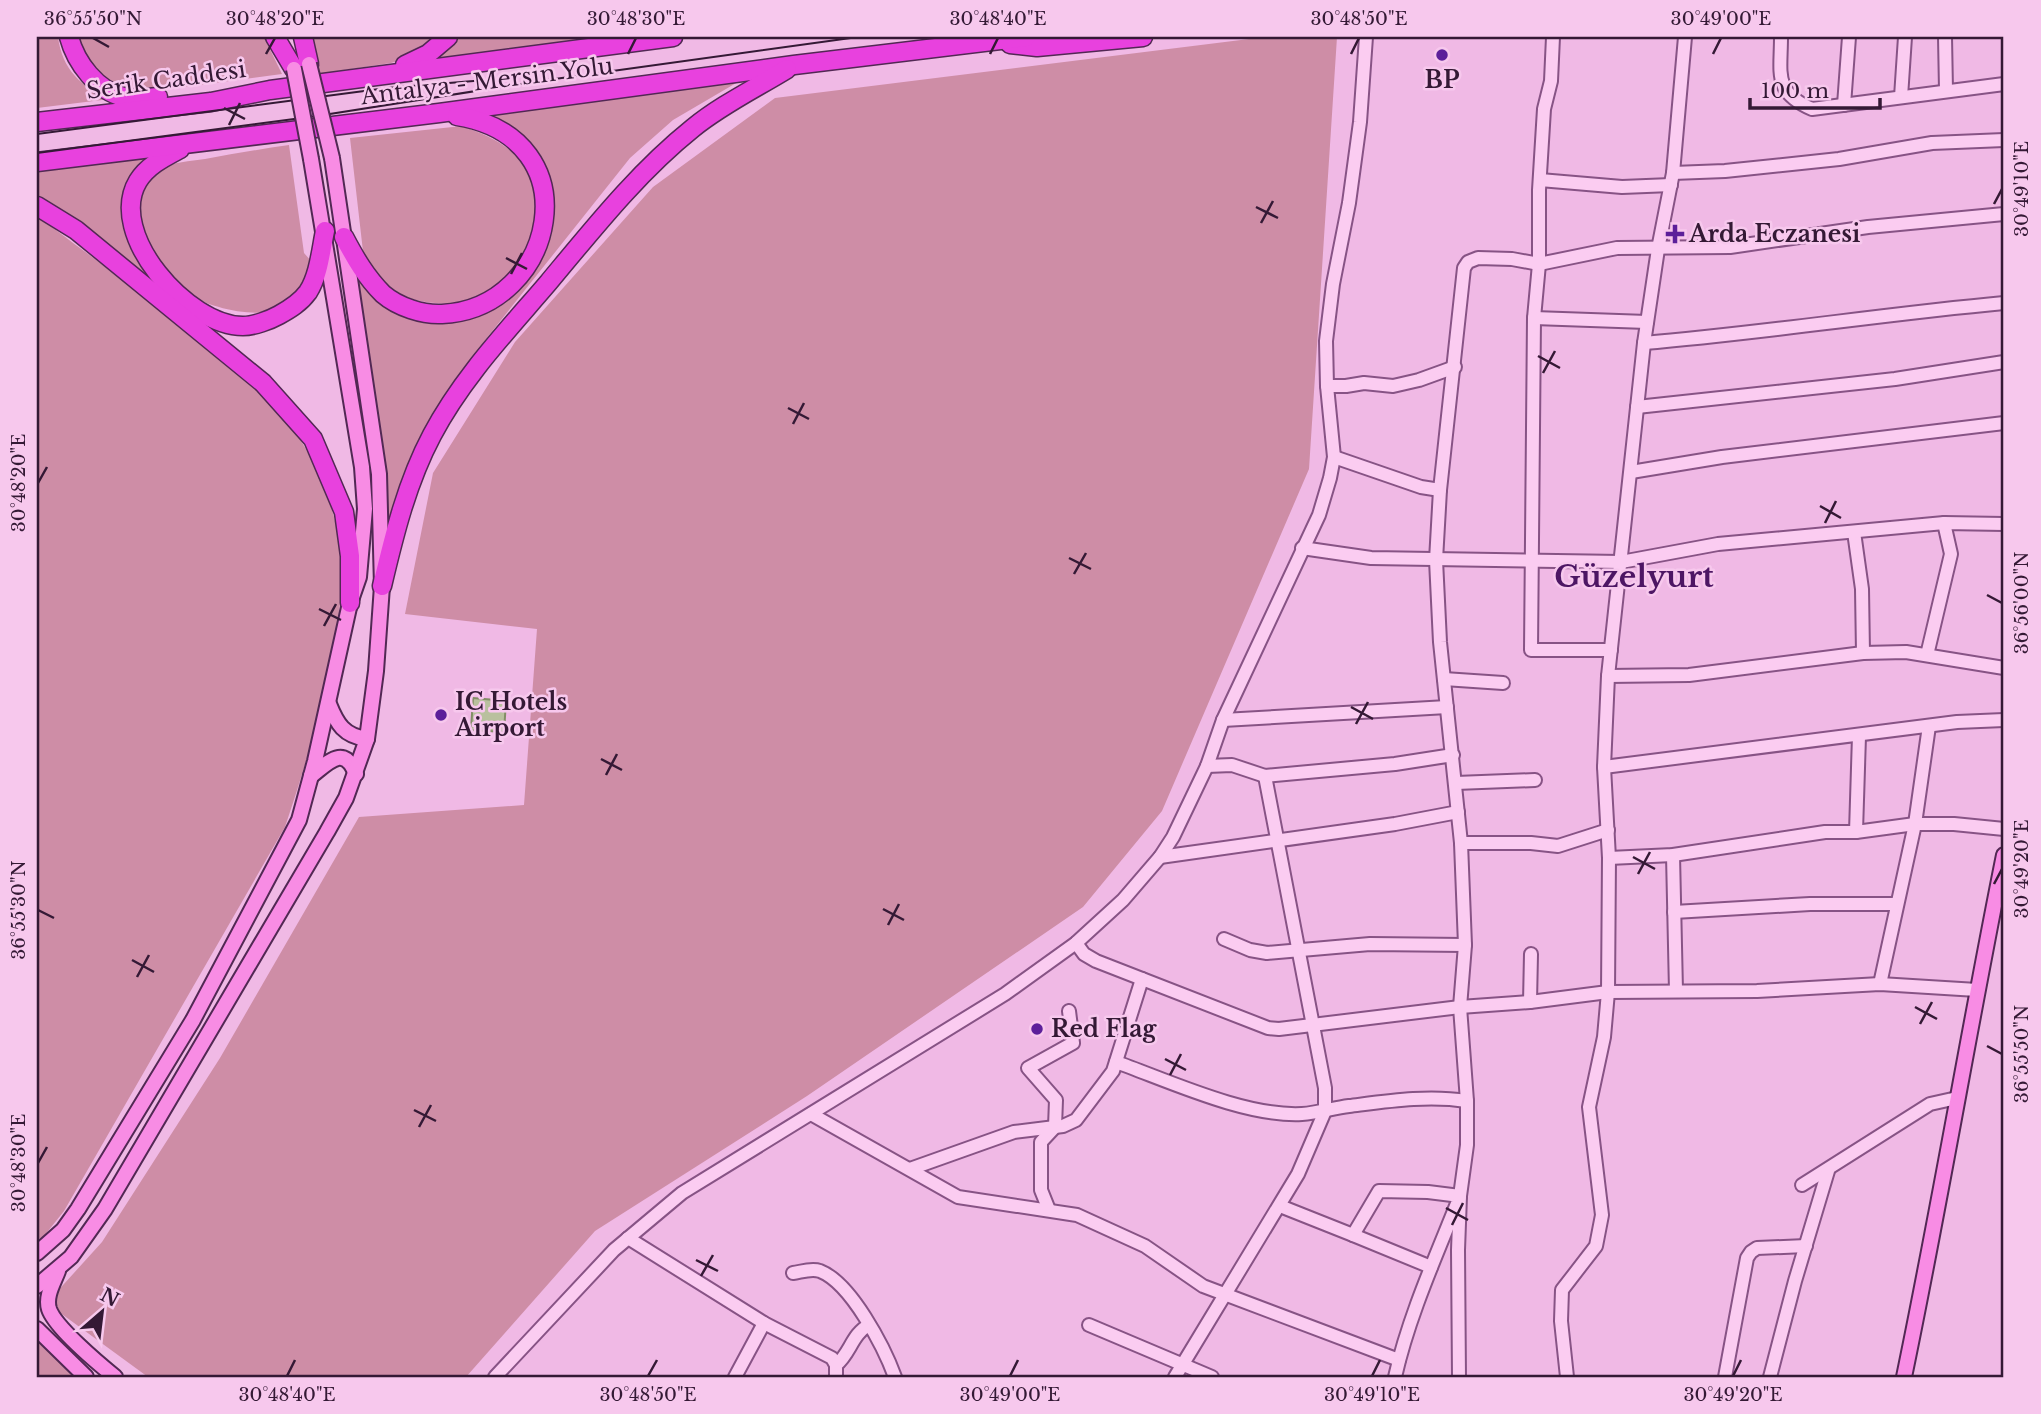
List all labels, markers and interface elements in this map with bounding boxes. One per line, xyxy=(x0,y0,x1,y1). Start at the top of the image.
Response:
text: 36°55'50"N xyxy=(44,8,142,30)
text: 30°48'20"E xyxy=(226,8,324,30)
text: 30°48'30"E xyxy=(587,8,685,30)
text: 30°48'40"E xyxy=(949,8,1047,30)
text: 30°48'50"E xyxy=(1310,8,1408,30)
text: 30°49'00"E xyxy=(1671,8,1771,30)
marker: BP xyxy=(1434,47,1450,63)
street label: Antalya - Mersin Yolu xyxy=(358,52,615,111)
street label: Serik Caddesi xyxy=(84,55,248,105)
place label: BP xyxy=(1425,66,1460,94)
scale bar xyxy=(1750,66,1880,110)
text: 100 m xyxy=(1761,78,1829,104)
text: 30°49'10"E xyxy=(2011,141,2033,237)
place label: Arda Eczanesi xyxy=(1688,220,1860,248)
marker: Arda Eczanesi xyxy=(1667,226,1683,242)
text: 30°48'20"E xyxy=(8,434,30,532)
text: 36°56'00"N xyxy=(2011,552,2033,654)
district label: Güzelyurt xyxy=(1554,558,1714,595)
place label: IC Hotels Airport xyxy=(454,688,567,742)
marker: IC Hotels Airport xyxy=(433,707,449,723)
text: 30°49'20"E xyxy=(2011,819,2033,919)
text: 36°55'30"N xyxy=(8,860,30,960)
text: 36°55'50"N xyxy=(2011,1005,2033,1103)
place label: Red Flag xyxy=(1051,1015,1157,1043)
marker: Red Flag xyxy=(1029,1021,1045,1037)
text: 30°48'30"E xyxy=(8,1114,30,1212)
north arrow xyxy=(66,1278,136,1348)
text: N xyxy=(96,1283,123,1312)
text: 30°48'40"E xyxy=(238,1384,336,1406)
text: 30°48'50"E xyxy=(599,1384,697,1406)
text: 30°49'00"E xyxy=(960,1384,1060,1406)
text: 30°49'10"E xyxy=(1324,1384,1420,1406)
text: 30°49'20"E xyxy=(1683,1384,1783,1406)

